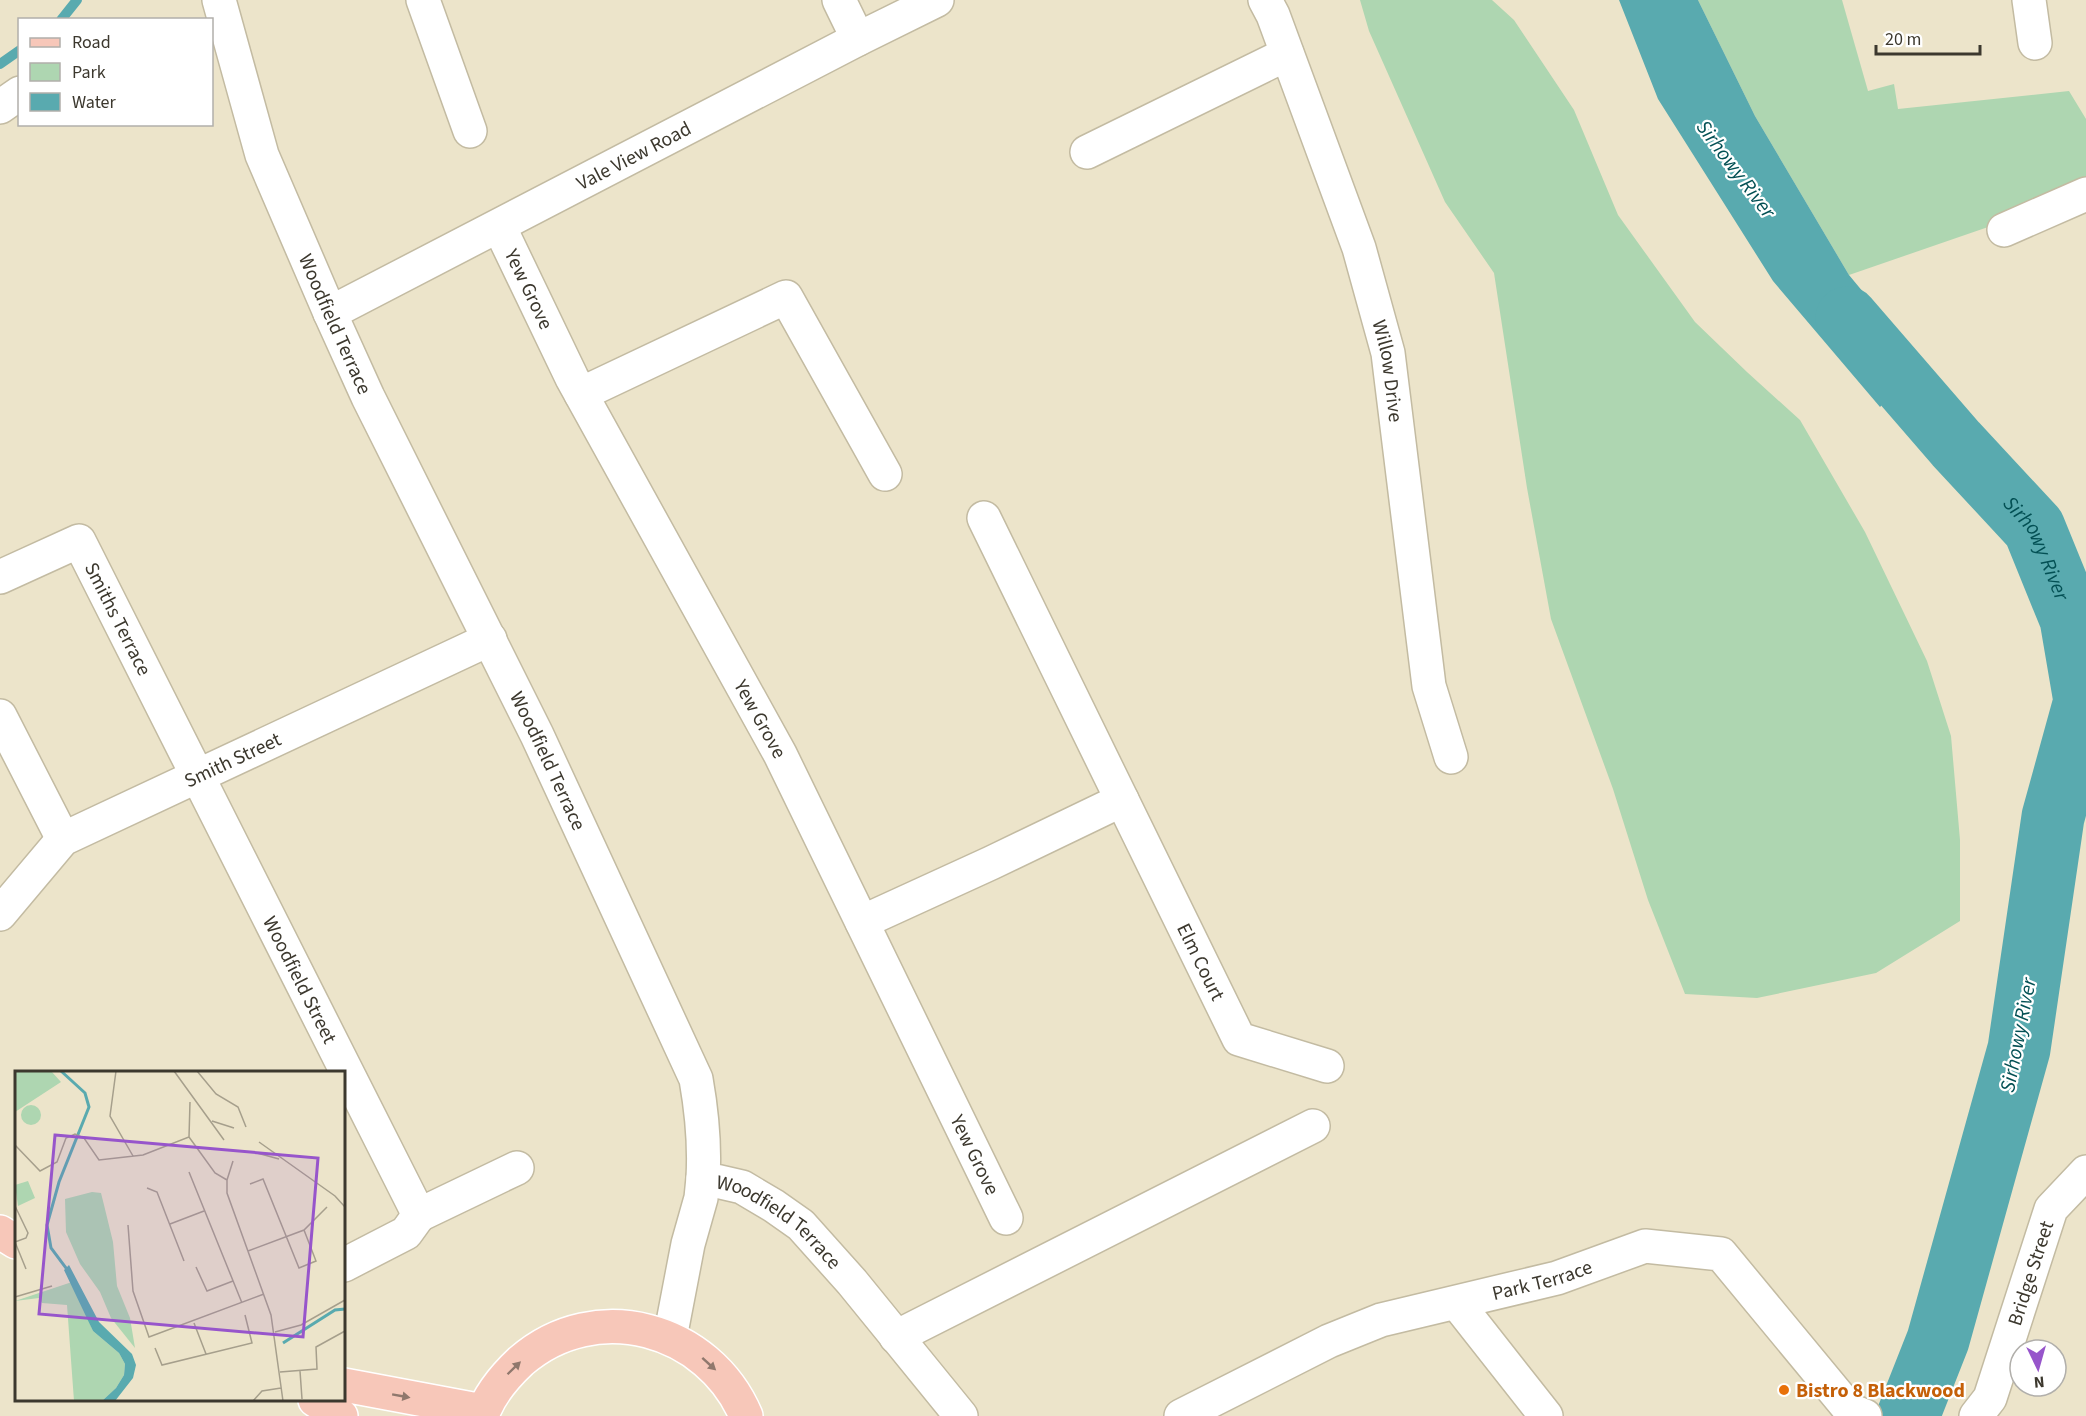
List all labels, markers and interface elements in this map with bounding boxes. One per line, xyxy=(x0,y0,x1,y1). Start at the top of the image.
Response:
legend xyxy=(18,18,213,126)
scale bar xyxy=(1876,18,1980,56)
text: 20 m xyxy=(1885,27,1921,52)
text: Road xyxy=(72,30,111,55)
text: Park xyxy=(72,60,106,85)
text: Water xyxy=(72,90,116,115)
water label: Sirhowy River xyxy=(1689,114,1783,225)
street label: Vale View Road xyxy=(572,115,696,198)
street label: Yew Grove xyxy=(497,244,560,335)
street label: Woodfield Terrace xyxy=(291,250,378,399)
street label: Willow Drive xyxy=(1364,317,1409,424)
water label: Sirhowy River xyxy=(1996,489,2077,606)
street label: Smiths Terrace xyxy=(77,558,158,681)
street label: Yew Grove xyxy=(726,674,793,764)
street label: Woodfield Terrace xyxy=(502,687,592,835)
street label: Smith Street xyxy=(180,726,286,795)
street label: Woodfield Street xyxy=(255,911,343,1049)
street label: Elm Court xyxy=(1169,919,1231,1006)
water label: Sirhowy River xyxy=(1992,974,2044,1095)
inset map xyxy=(15,1071,345,1401)
street label: Yew Grove xyxy=(942,1109,1006,1200)
street label: Woodfield Terrace xyxy=(713,1169,847,1276)
street label: Bridge Street xyxy=(2001,1217,2061,1329)
street label: Park Terrace xyxy=(1489,1253,1597,1308)
north arrow xyxy=(2008,1338,2068,1398)
one-way arrow xyxy=(702,1357,717,1371)
one-way arrow xyxy=(507,1361,522,1375)
text: N xyxy=(2033,1371,2045,1393)
place label: Bistro 8 Blackwood xyxy=(1796,1377,1965,1405)
marker: Bistro 8 Blackwood xyxy=(1777,1383,1791,1397)
one-way arrow xyxy=(392,1392,411,1401)

